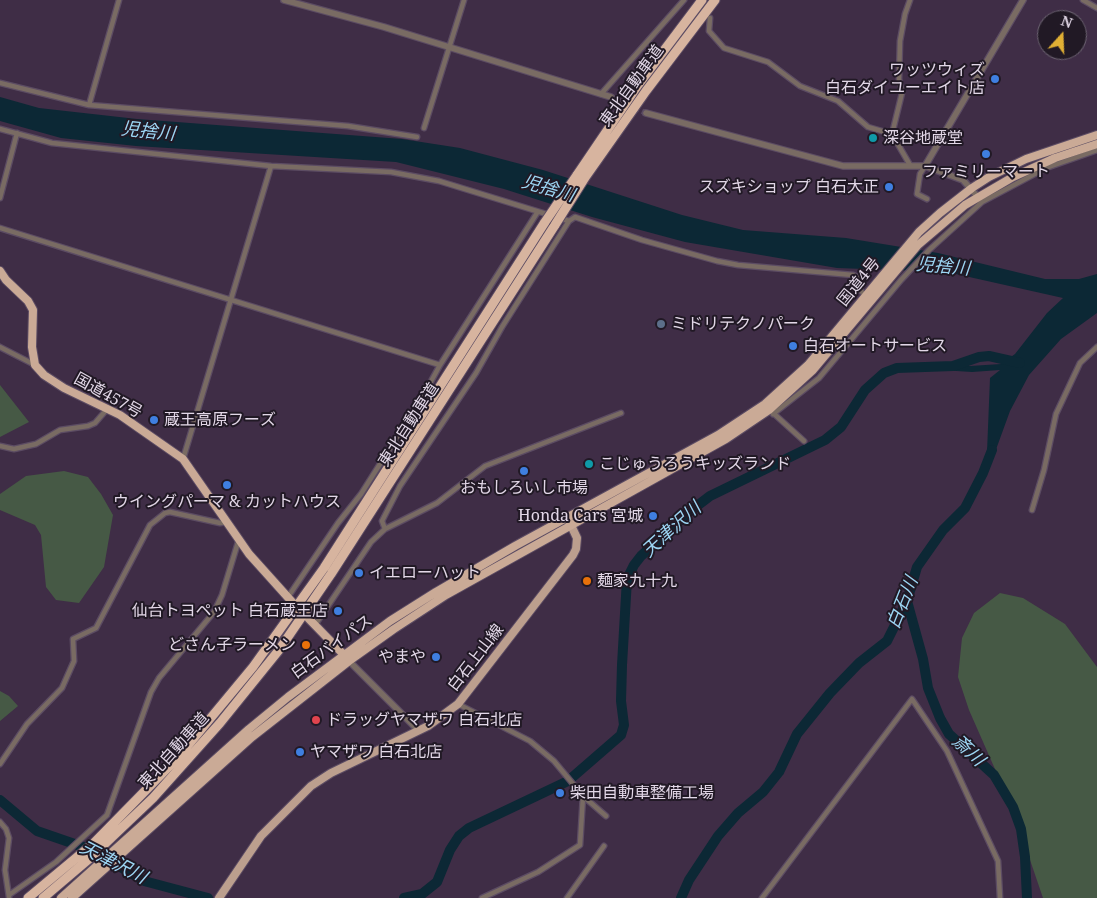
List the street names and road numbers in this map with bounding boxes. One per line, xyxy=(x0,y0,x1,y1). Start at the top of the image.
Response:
street label: 東北自動車道 xyxy=(596,42,668,130)
street label: 国道4号 xyxy=(834,254,884,310)
street label: 国道457号 xyxy=(71,369,145,423)
street label: 東北自動車道 xyxy=(375,380,443,470)
street label: 白石バイパス xyxy=(288,611,376,683)
street label: 白石上山線 xyxy=(444,621,508,695)
street label: 東北自動車道 xyxy=(135,709,213,793)

